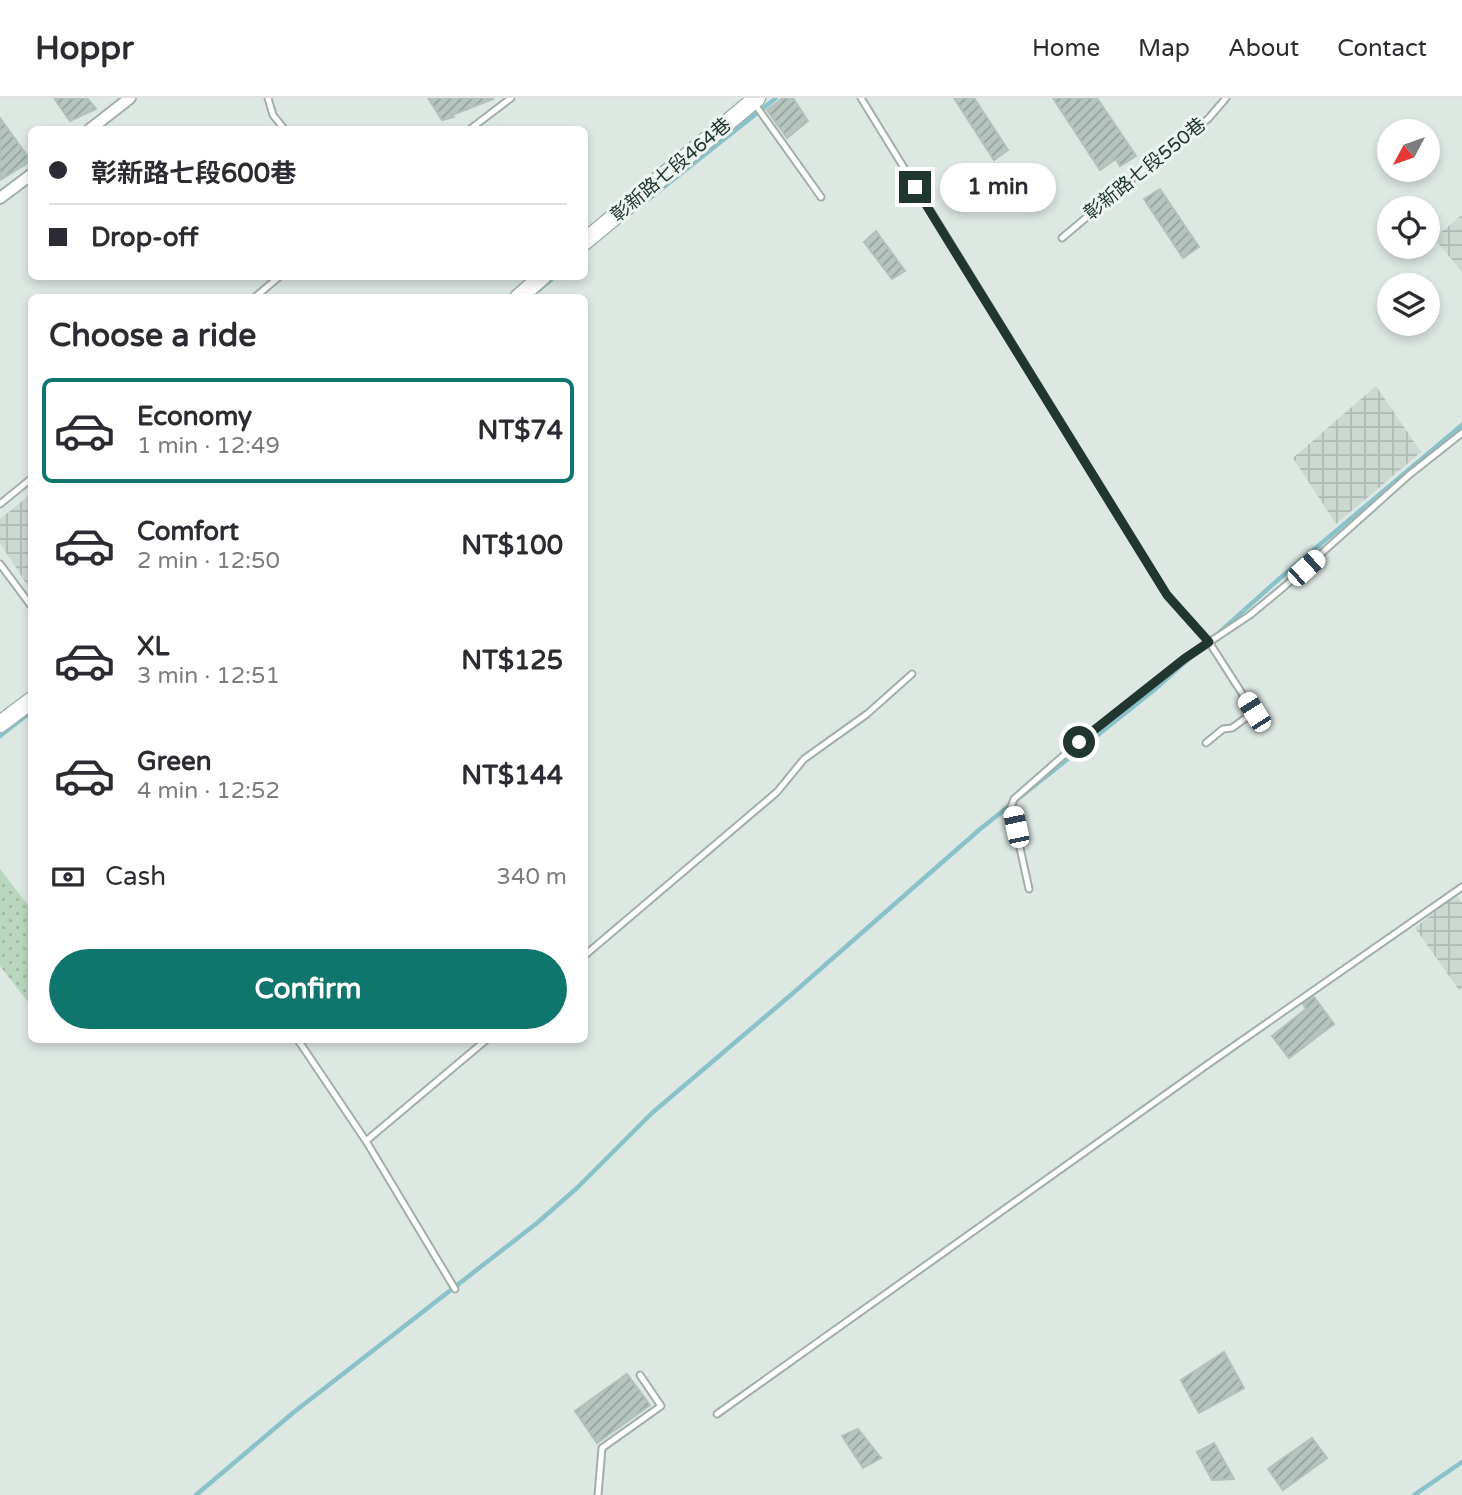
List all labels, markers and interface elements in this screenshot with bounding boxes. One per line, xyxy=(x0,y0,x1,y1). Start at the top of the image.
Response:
text: Hoppr xyxy=(35,29,134,68)
text: Home xyxy=(1032,34,1100,63)
text: Map xyxy=(1138,34,1190,63)
text: About xyxy=(1228,34,1299,63)
text: Contact xyxy=(1337,34,1427,63)
street label: 彰新路七段464巷 xyxy=(607,113,735,227)
street label: 彰新路七段550巷 xyxy=(1080,113,1210,225)
north arrow xyxy=(1377,119,1440,182)
map controls xyxy=(1377,119,1440,336)
text: 彰新路七段600巷 xyxy=(91,158,296,189)
callout: 1 min xyxy=(940,162,1055,212)
route end xyxy=(899,171,931,203)
text: 1 min xyxy=(967,173,1029,201)
button: locate xyxy=(1377,196,1440,259)
text: Drop-off xyxy=(91,222,198,253)
button: layers xyxy=(1377,273,1440,336)
text: Choose a ride xyxy=(49,317,256,355)
icon: car xyxy=(53,399,116,462)
text: Economy xyxy=(137,401,252,432)
text: NT$74 xyxy=(478,415,563,446)
text: 1 min · 12:49 xyxy=(137,432,280,460)
icon: car xyxy=(53,514,116,577)
text: Comfort xyxy=(137,516,239,547)
text: NT$100 xyxy=(461,530,563,561)
car xyxy=(1284,546,1329,590)
text: 2 min · 12:50 xyxy=(137,547,280,575)
icon: car xyxy=(53,629,116,692)
text: XL xyxy=(137,631,169,662)
text: NT$125 xyxy=(461,645,563,676)
text: 3 min · 12:51 xyxy=(137,662,280,690)
car xyxy=(1234,689,1275,735)
route start xyxy=(1063,726,1095,758)
icon: car xyxy=(53,744,116,807)
text: Green xyxy=(137,746,212,777)
text: NT$144 xyxy=(461,760,563,791)
text: 4 min · 12:52 xyxy=(137,777,280,805)
car xyxy=(1002,804,1031,850)
icon: cash xyxy=(49,858,87,896)
text: Cash xyxy=(105,861,166,892)
text: 340 m xyxy=(497,863,567,891)
button: Confirm xyxy=(49,949,567,1029)

